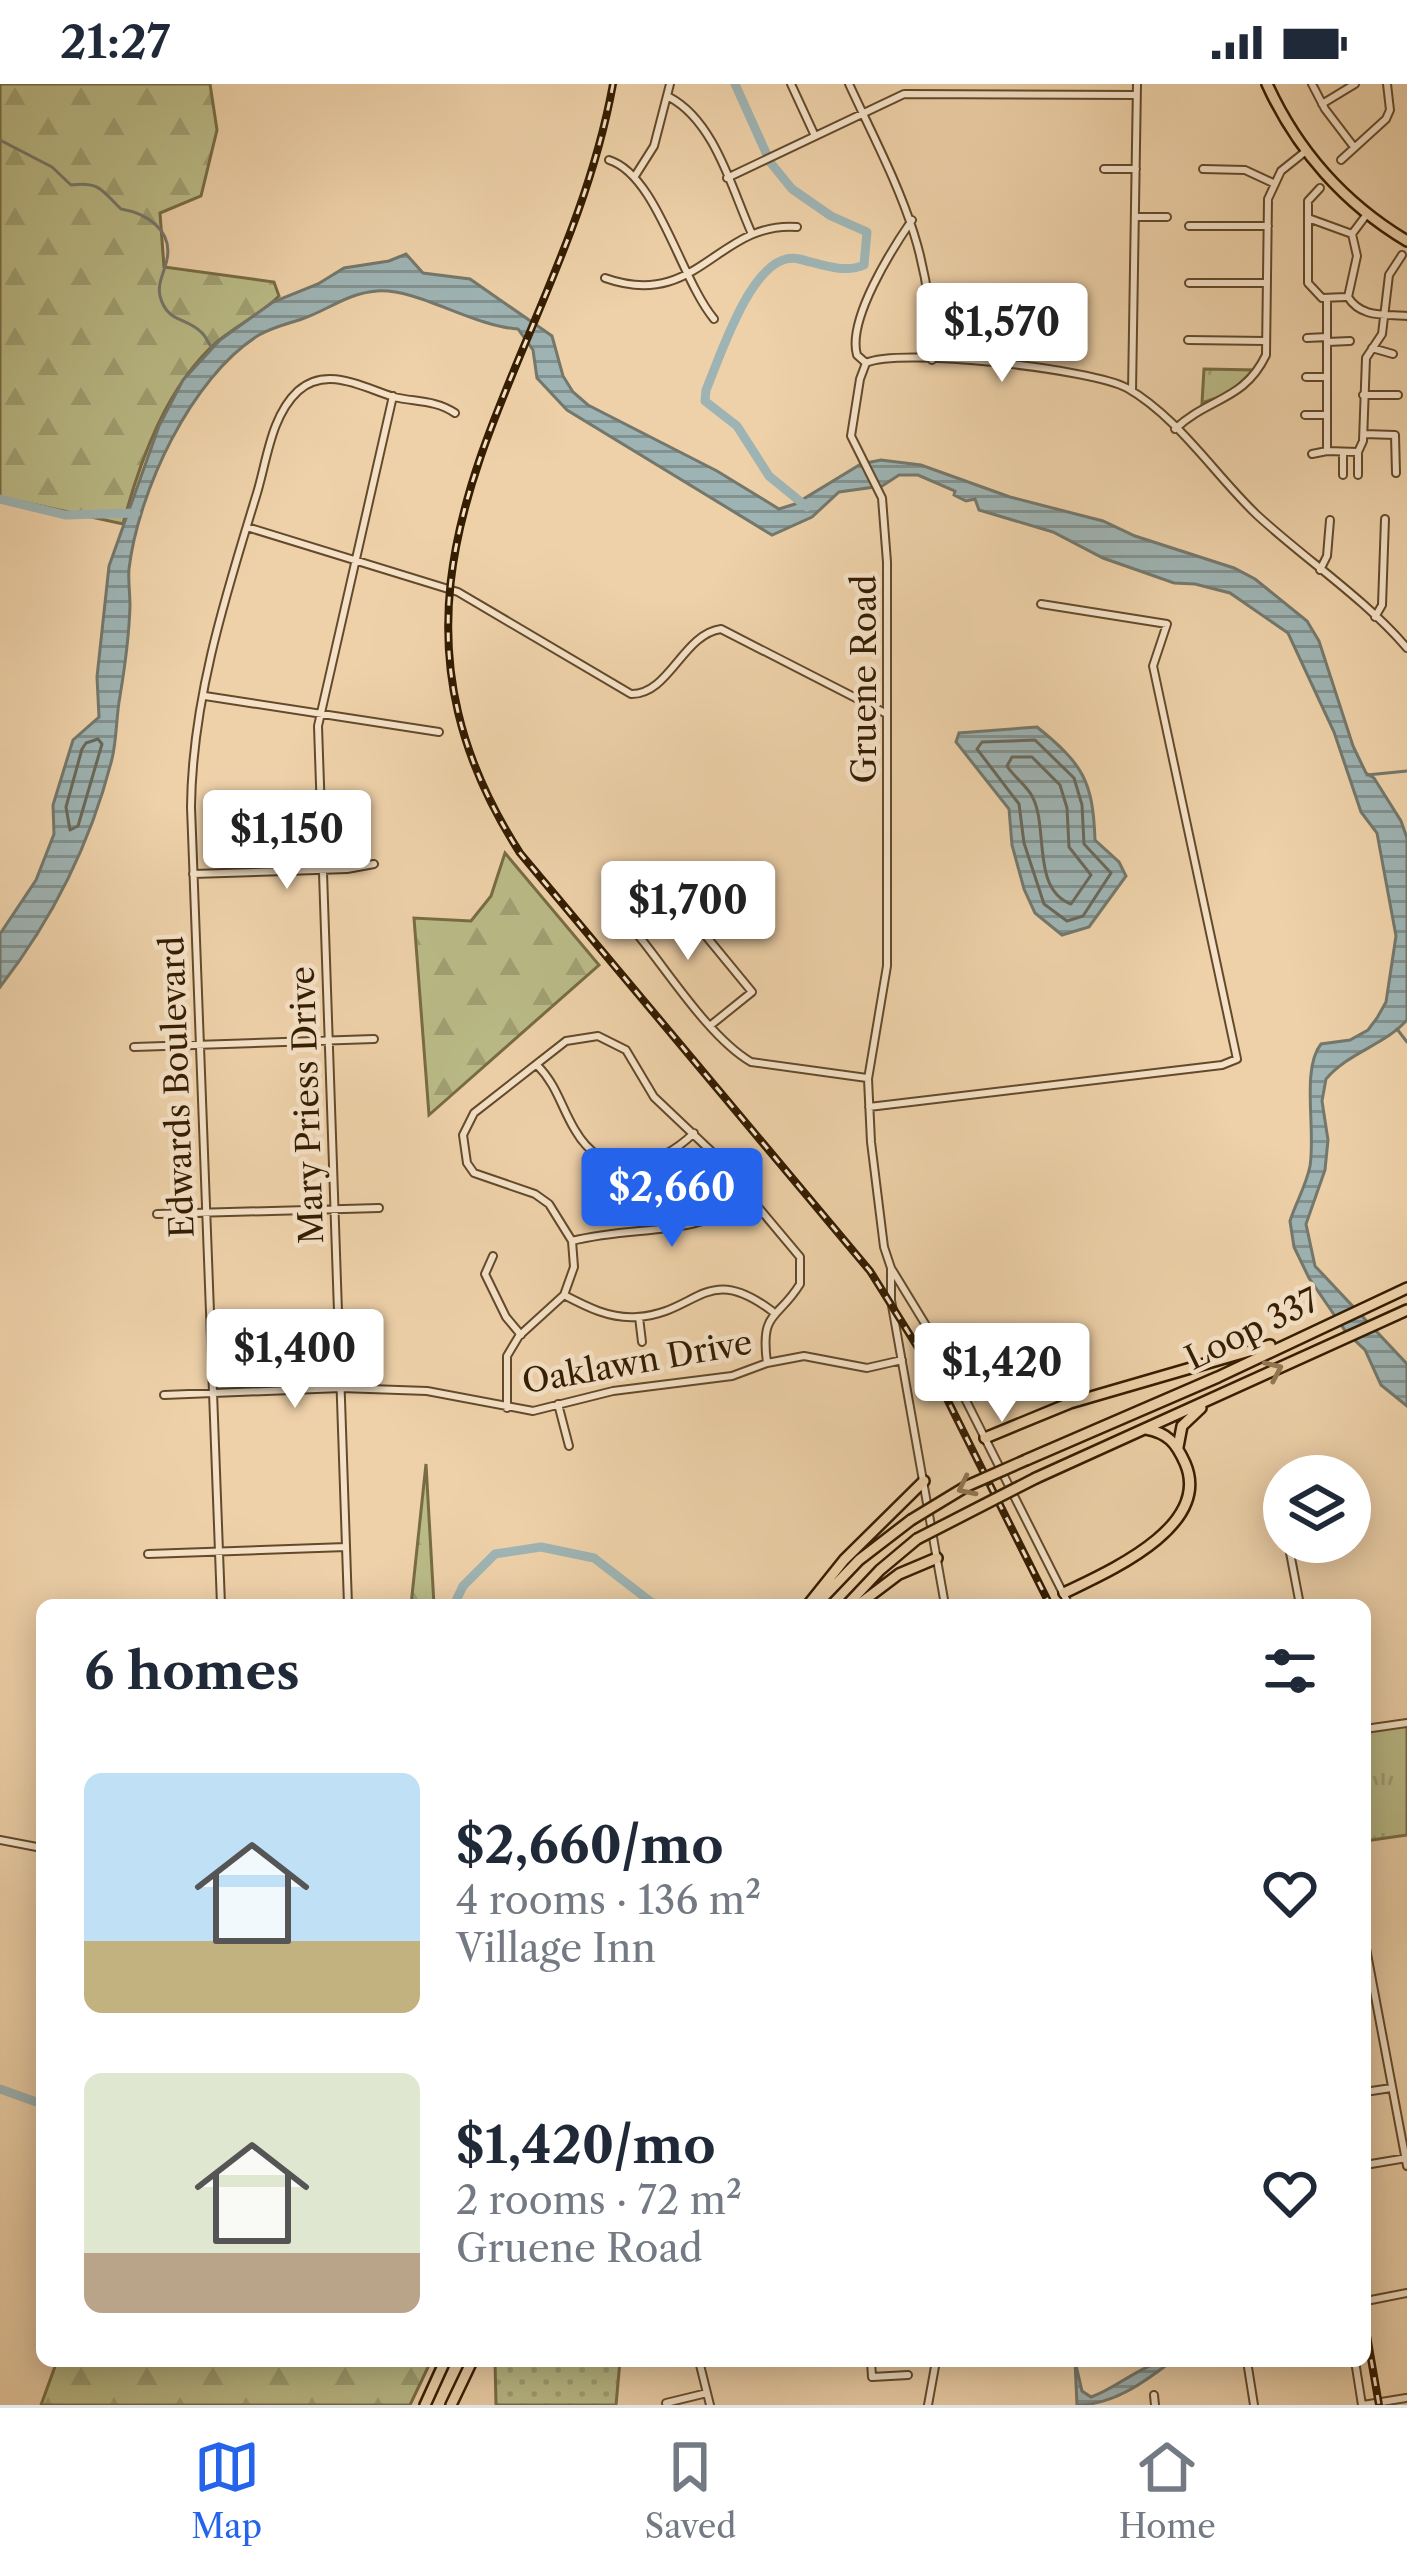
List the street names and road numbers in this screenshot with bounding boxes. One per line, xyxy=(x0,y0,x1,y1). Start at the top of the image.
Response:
street label: Gruene Road xyxy=(844,575,885,783)
street label: Edwards Boulevard xyxy=(151,935,203,1239)
street label: Mary Priess Drive xyxy=(282,965,332,1245)
street label: Loop 337 xyxy=(1178,1279,1326,1379)
street label: Oaklawn Drive xyxy=(519,1322,755,1402)

